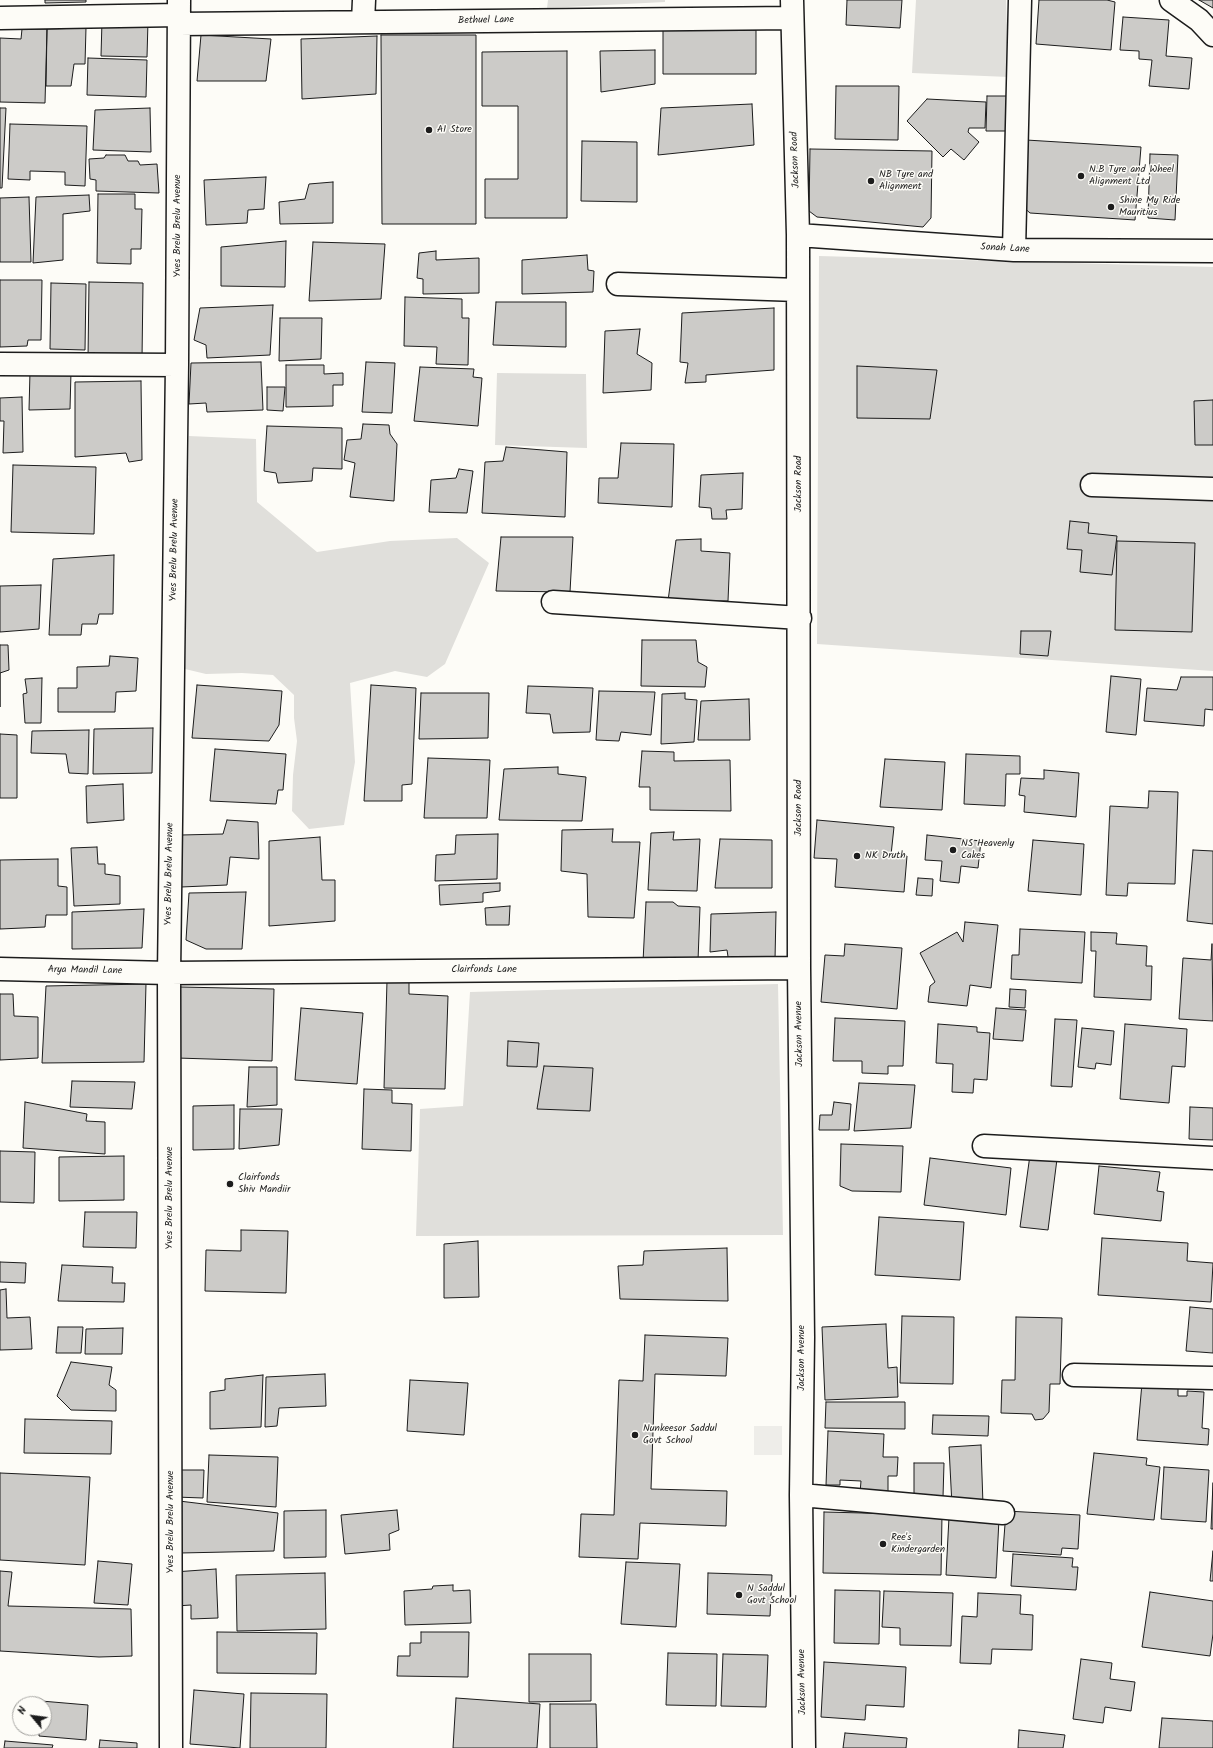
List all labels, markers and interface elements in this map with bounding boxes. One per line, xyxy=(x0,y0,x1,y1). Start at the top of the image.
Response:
street label: Bethuel Lane xyxy=(458,15,514,27)
place label: A1 Store xyxy=(437,124,472,136)
marker: A1 Store xyxy=(424,125,434,135)
street label: Jackson Road xyxy=(789,131,803,189)
place label: N.B Tyre and Wheel Alignment Ltd xyxy=(1089,164,1174,188)
place label: NB Tyre and Alignment xyxy=(879,169,933,192)
marker: N.B Tyre and Wheel Alignment Ltd xyxy=(1076,171,1086,181)
street label: Yves Brelu Brelu Avenue xyxy=(172,174,184,278)
marker: NB Tyre and Alignment xyxy=(866,176,876,186)
place label: Shine My Ride Mauritius xyxy=(1119,195,1180,218)
marker: Shine My Ride Mauritius xyxy=(1106,202,1116,212)
street label: Sonah Lane xyxy=(980,242,1030,256)
street label: Jackson Road xyxy=(793,456,805,512)
street label: Yves Brelu Brelu Avenue xyxy=(168,498,182,602)
street label: Jackson Road xyxy=(793,780,805,836)
street label: Yves Brelu Brelu Avenue xyxy=(163,822,177,926)
place label: NS Heavenly Cakes xyxy=(961,838,1014,862)
marker: NS Heavenly Cakes xyxy=(948,845,958,855)
place label: NK Druth xyxy=(865,850,905,862)
marker: NK Druth xyxy=(852,851,862,861)
street label: Arya Mandil Lane xyxy=(48,964,122,978)
street label: Clairfonds Lane xyxy=(451,964,517,976)
street label: Jackson Avenue xyxy=(793,1001,807,1067)
street label: Yves Brelu Brelu Avenue xyxy=(164,1146,176,1250)
place label: Clairfonds Shiv Mandiir xyxy=(238,1172,290,1196)
marker: Clairfonds Shiv Mandiir xyxy=(225,1179,235,1189)
street label: Jackson Avenue xyxy=(796,1325,808,1391)
place label: Nunkeesor Saddul Govt School xyxy=(643,1423,717,1446)
marker: Nunkeesor Saddul Govt School xyxy=(630,1430,640,1440)
street label: Yves Brelu Brelu Avenue xyxy=(165,1470,177,1574)
place label: Ree's Kindergarden xyxy=(891,1532,945,1556)
marker: Ree's Kindergarden xyxy=(878,1539,888,1549)
place label: N Saddul Govt School xyxy=(747,1583,796,1606)
marker: N Saddul Govt School xyxy=(734,1590,744,1600)
street label: Jackson Avenue xyxy=(796,1649,810,1715)
north arrow xyxy=(12,1696,52,1736)
text: N xyxy=(13,1703,32,1718)

